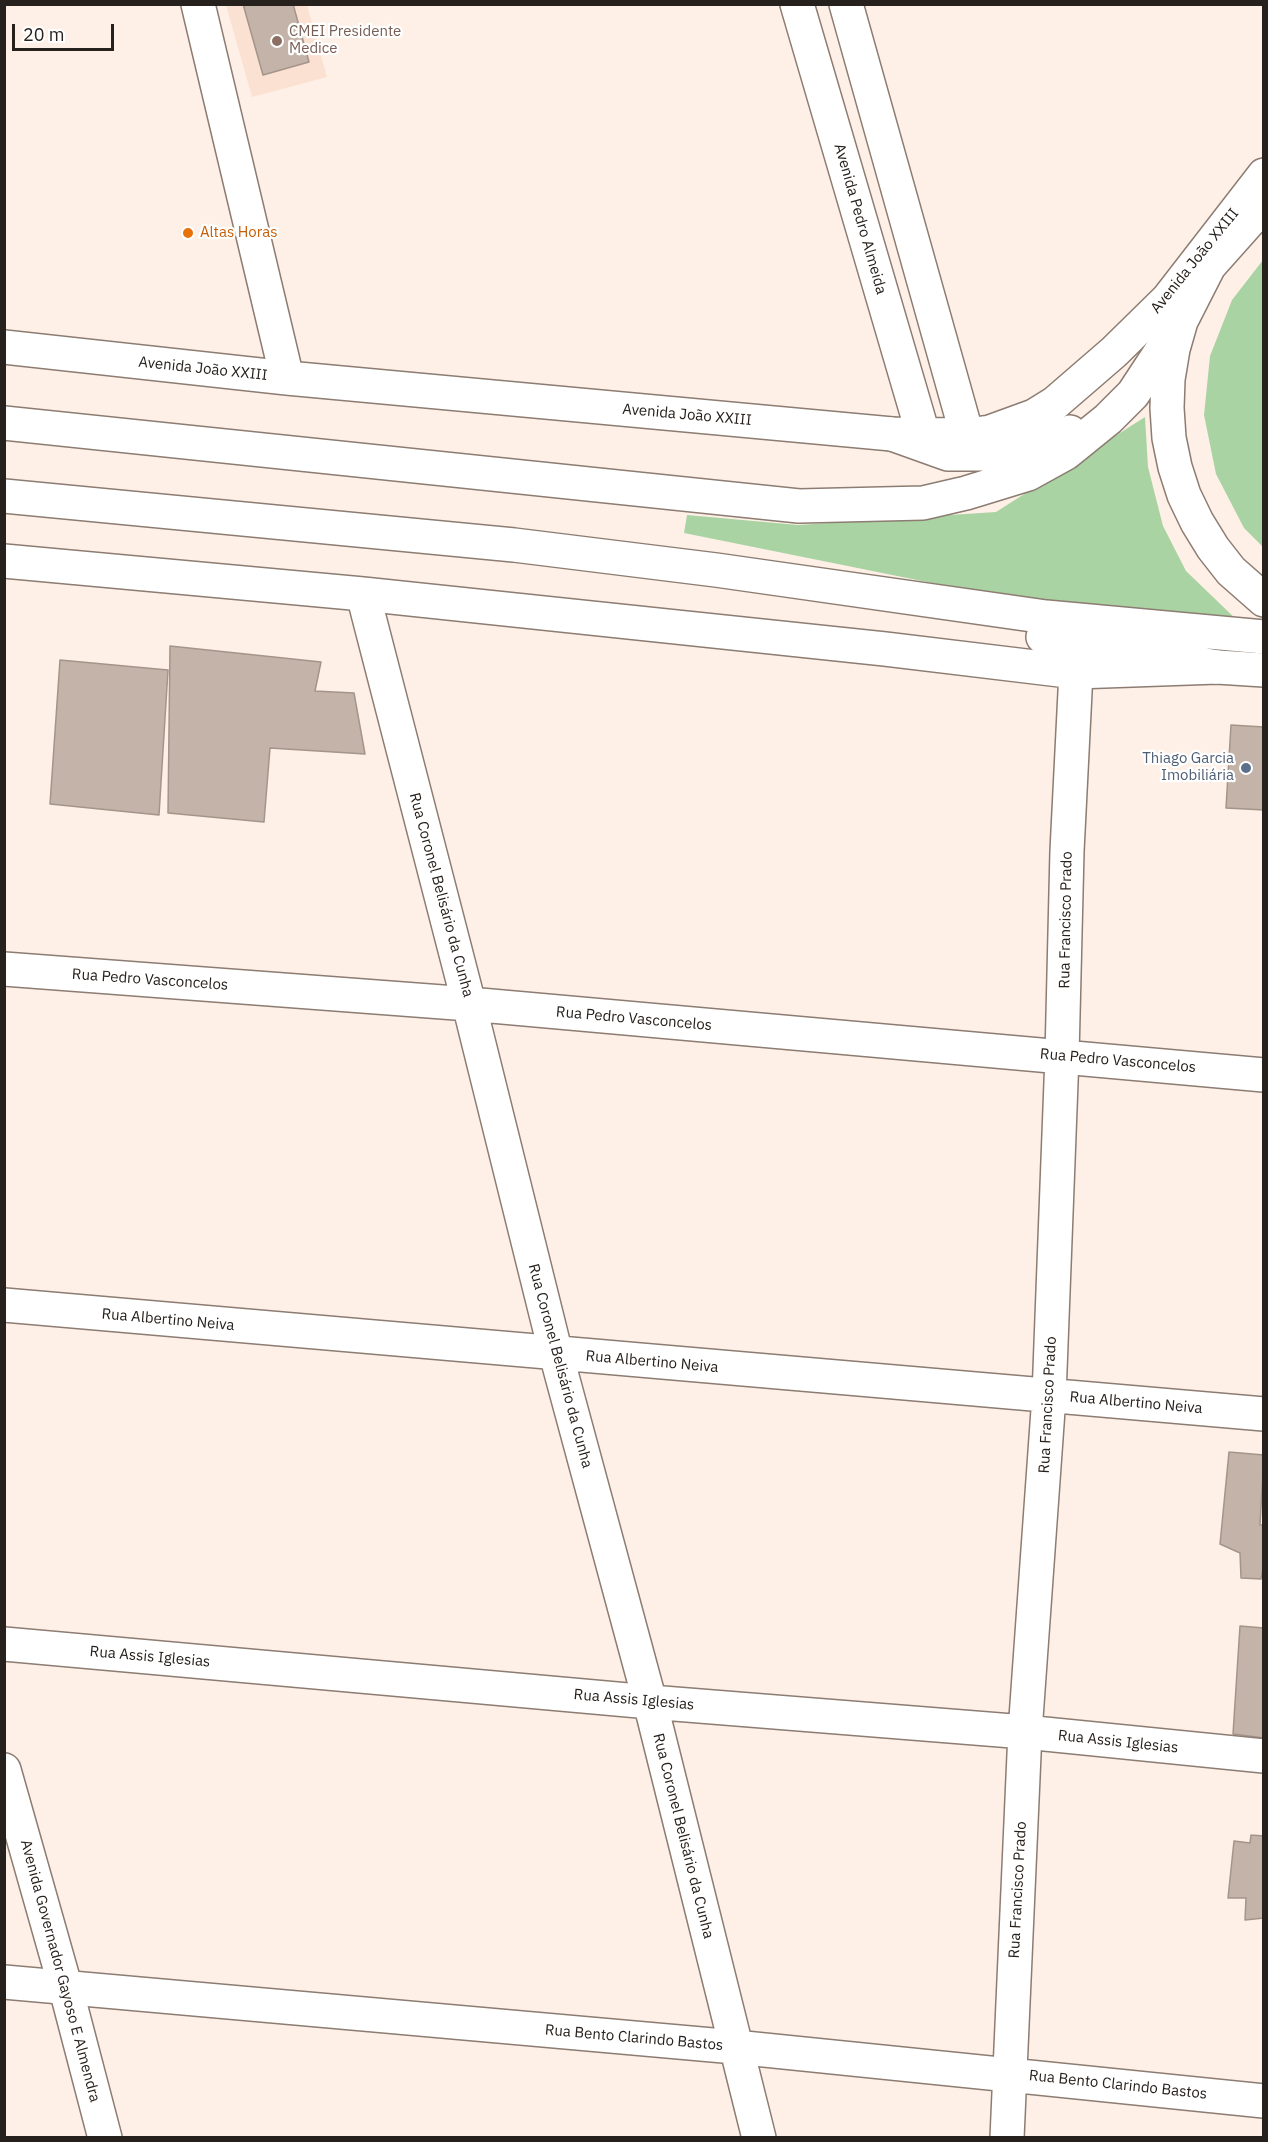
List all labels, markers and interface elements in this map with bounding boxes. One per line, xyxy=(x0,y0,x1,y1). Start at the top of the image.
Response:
scale bar xyxy=(15,12,117,50)
text: 20 m xyxy=(23,23,65,46)
place label: CMEI Presidente Medice xyxy=(289,23,401,58)
marker: CMEI Presidente Medice xyxy=(270,34,284,48)
street label: Avenida Pedro Almeida xyxy=(830,142,890,296)
street label: Avenida João XXIII xyxy=(1147,205,1243,317)
place label: Altas Horas xyxy=(200,224,278,242)
marker: Altas Horas xyxy=(181,226,195,240)
street label: Avenida João XXIII xyxy=(138,353,268,385)
street label: Avenida João XXIII xyxy=(622,400,752,430)
place label: Thiago Garcia Imobiliária xyxy=(1142,750,1234,785)
marker: Thiago Garcia Imobiliária xyxy=(1239,761,1253,775)
street label: Rua Coronel Belisário da Cunha xyxy=(405,791,477,999)
street label: Rua Francisco Prado xyxy=(1056,851,1076,989)
street label: Rua Pedro Vasconcelos xyxy=(71,966,229,994)
street label: Rua Pedro Vasconcelos xyxy=(555,1003,713,1035)
street label: Rua Pedro Vasconcelos xyxy=(1039,1045,1197,1077)
street label: Rua Coronel Belisário da Cunha xyxy=(524,1262,596,1470)
street label: Rua Albertino Neiva xyxy=(101,1305,235,1335)
street label: Rua Francisco Prado xyxy=(1035,1336,1061,1474)
street label: Rua Albertino Neiva xyxy=(585,1347,719,1377)
street label: Rua Albertino Neiva xyxy=(1069,1388,1203,1418)
street label: Rua Assis Iglesias xyxy=(89,1643,211,1671)
street label: Rua Assis Iglesias xyxy=(573,1686,695,1714)
street label: Rua Assis Iglesias xyxy=(1057,1727,1179,1757)
street label: Rua Coronel Belisário da Cunha xyxy=(649,1731,717,1941)
street label: Rua Francisco Prado xyxy=(1005,1821,1031,1959)
street label: Avenida Governador Gayoso E Almendra xyxy=(16,1838,104,2104)
street label: Rua Bento Clarindo Bastos xyxy=(544,2021,724,2055)
street label: Rua Bento Clarindo Bastos xyxy=(1028,2067,1208,2103)

